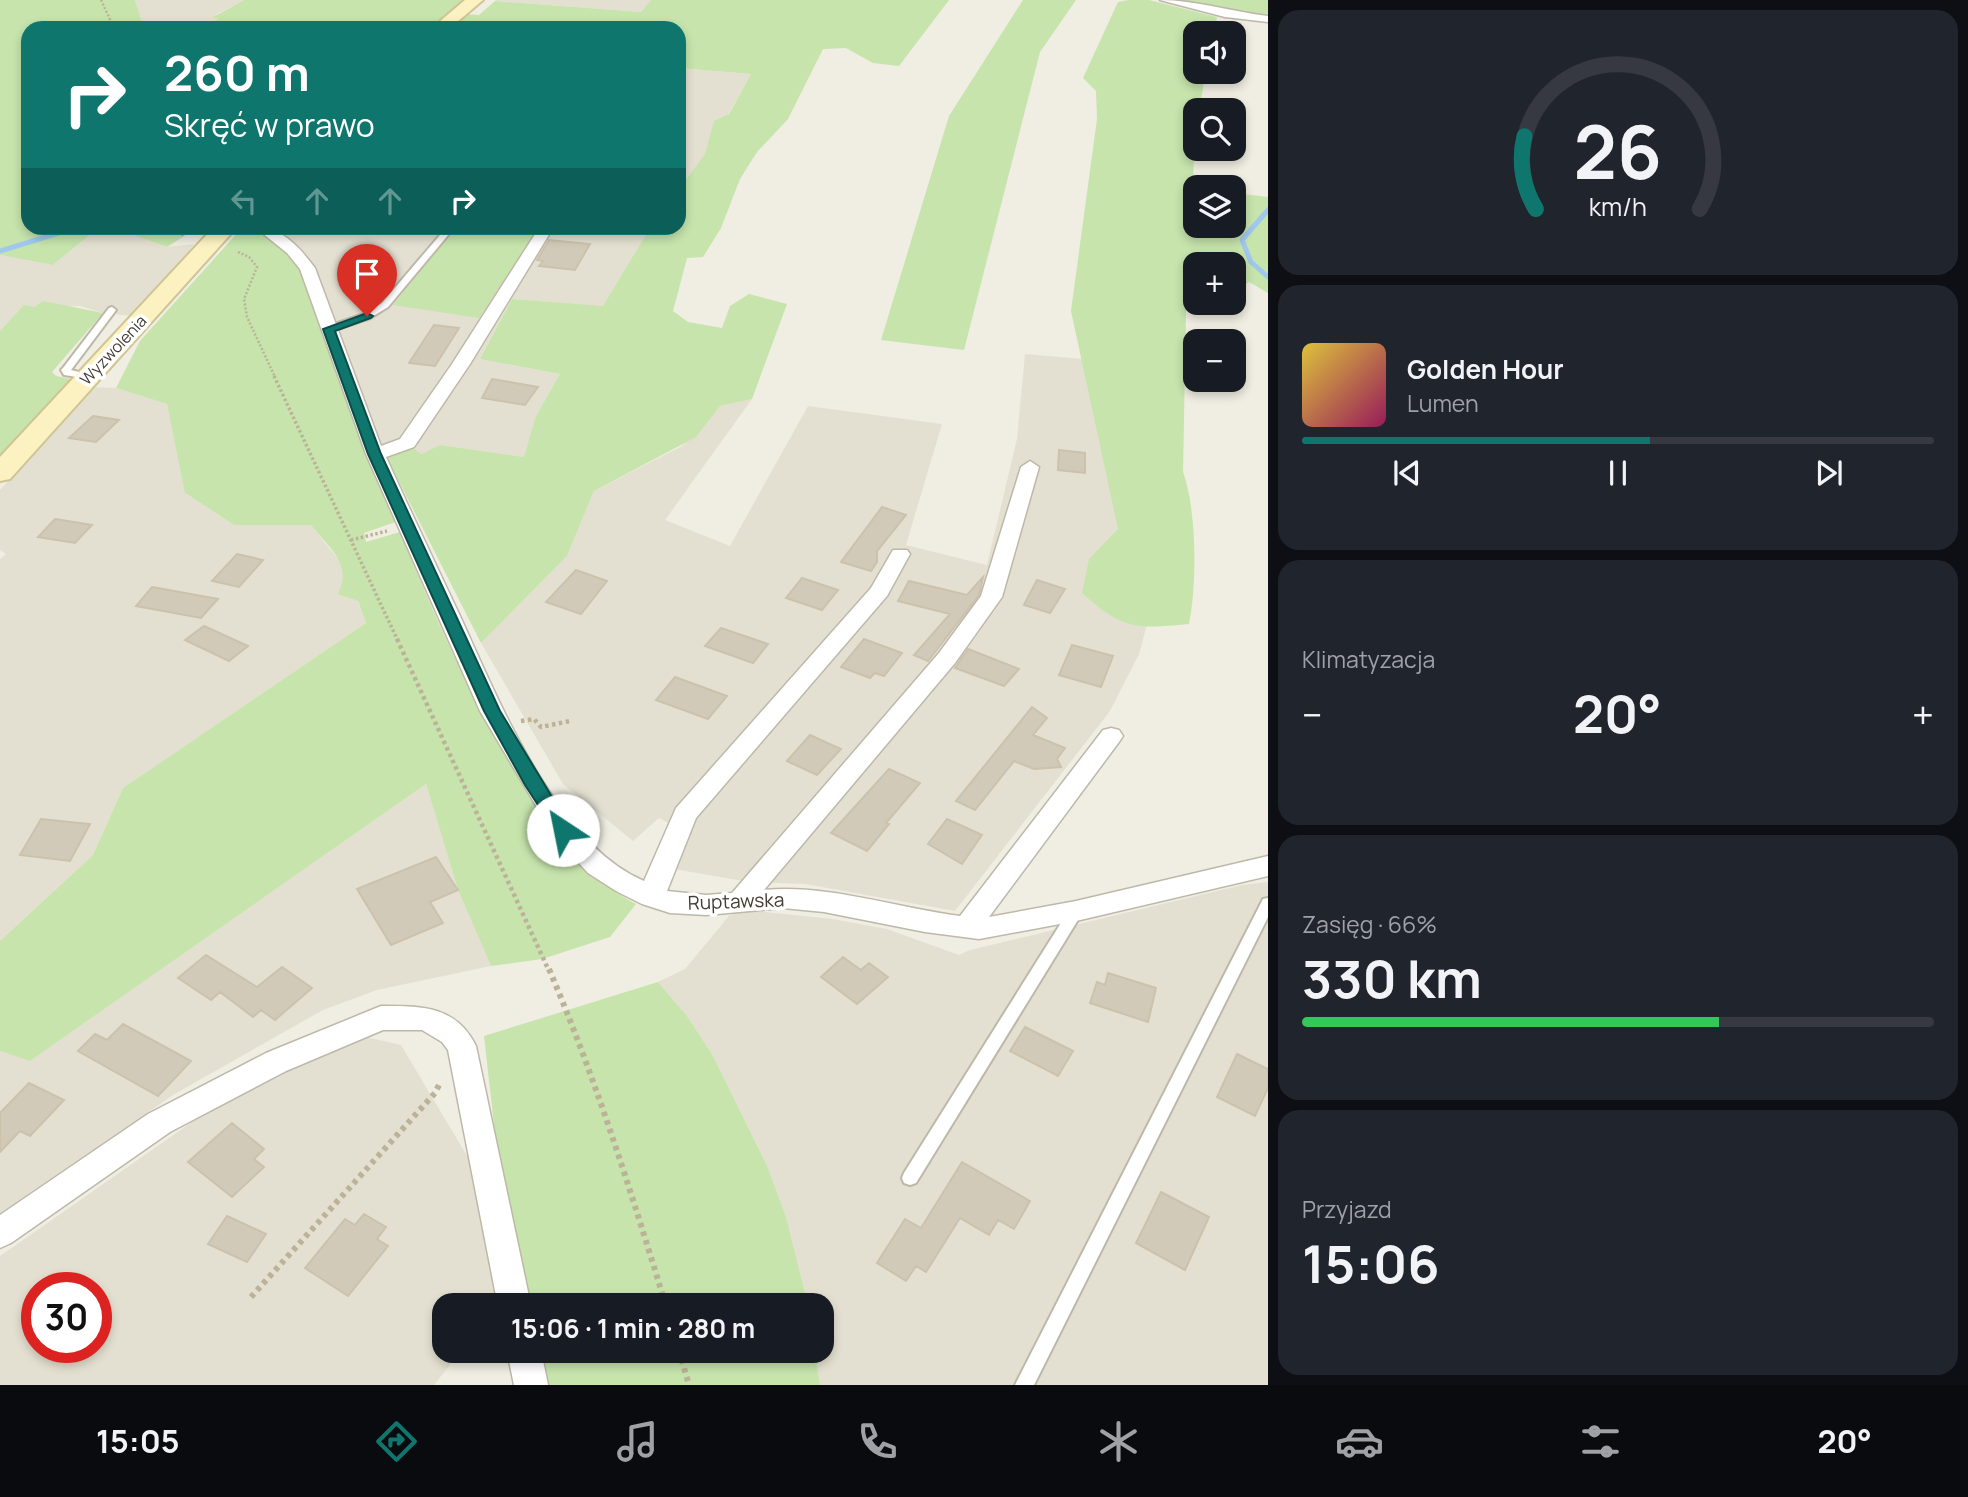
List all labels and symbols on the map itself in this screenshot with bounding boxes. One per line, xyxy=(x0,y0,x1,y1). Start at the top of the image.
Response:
pin xyxy=(337,244,397,316)
street label: Wyzwolenia xyxy=(75,310,151,390)
position arrow xyxy=(526,793,600,867)
street label: Ruptawska xyxy=(687,886,785,916)
speed limit sign: 30 xyxy=(21,1272,112,1363)

